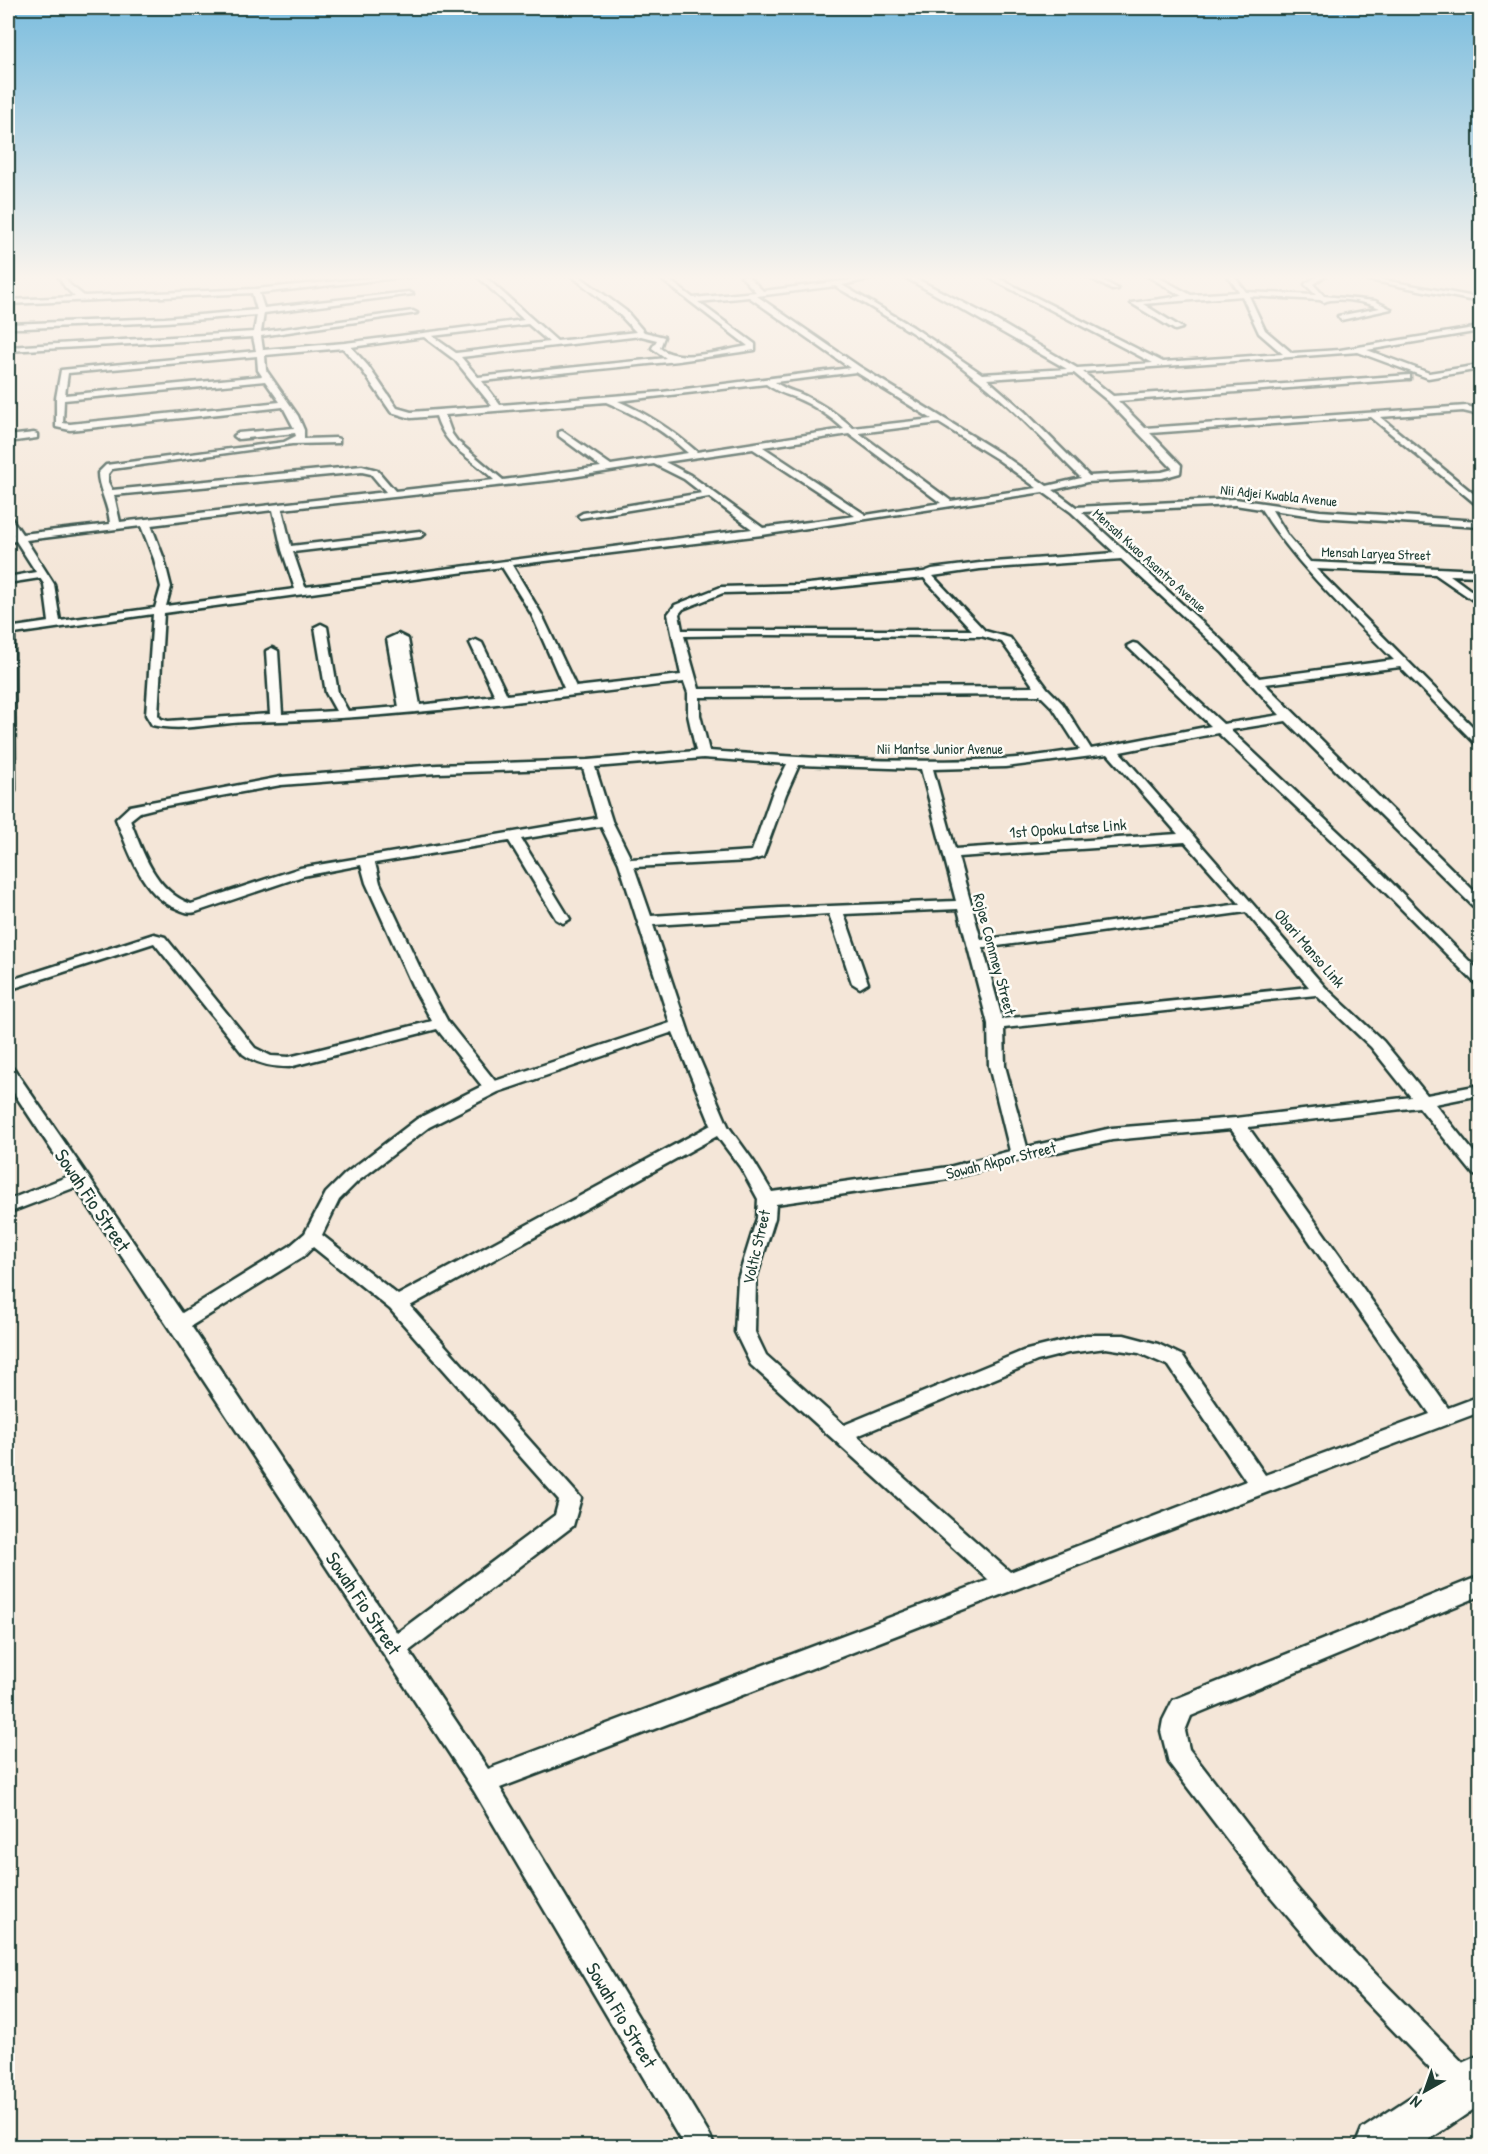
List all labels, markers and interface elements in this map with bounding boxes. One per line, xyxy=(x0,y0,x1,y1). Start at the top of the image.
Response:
street label: Nii Adjei Kwabla Avenue xyxy=(1219,479,1339,512)
street label: Mensah Kwao Asantro Avenue xyxy=(1089,504,1211,617)
street label: Mensah Laryea Street xyxy=(1321,542,1431,565)
street label: Nii Mantse Junior Avenue xyxy=(877,739,1003,758)
street label: 1st Opoku Latse Link xyxy=(1009,813,1128,843)
street label: Rojoe Commey Street xyxy=(968,891,1022,1018)
street label: Obari Manso Link xyxy=(1270,904,1351,992)
street label: Sowah Akpor Street xyxy=(944,1136,1059,1184)
street label: Sowah Fio Street xyxy=(49,1143,138,1258)
street label: Voltic Street xyxy=(737,1207,775,1286)
street label: Sowah Fio Street xyxy=(320,1546,409,1661)
street label: Sowah Fio Street xyxy=(580,1957,665,2074)
north arrow xyxy=(1395,2061,1455,2121)
text: N xyxy=(1405,2091,1426,2114)

